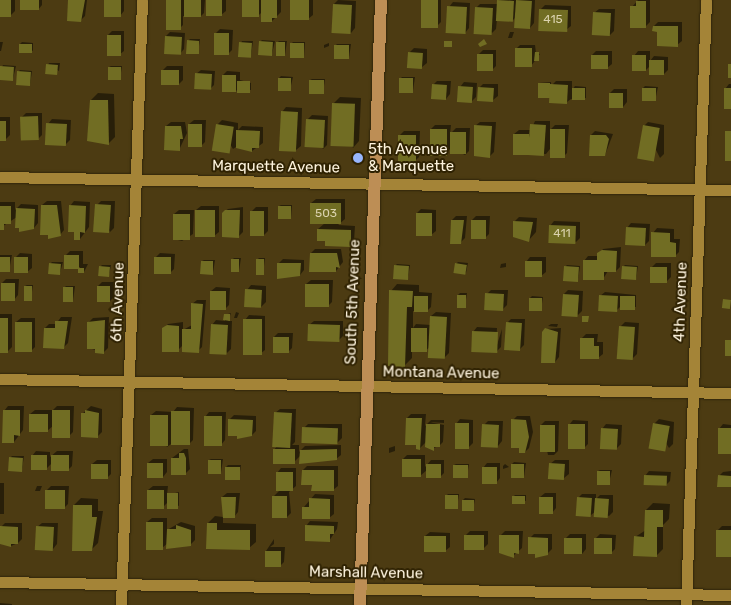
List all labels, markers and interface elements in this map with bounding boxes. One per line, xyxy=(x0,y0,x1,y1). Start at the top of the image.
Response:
house number: 415 xyxy=(543,13,563,27)
place label: 5th Avenue & Marquette xyxy=(368,140,454,175)
marker: 5th Avenue & Marquette xyxy=(352,152,364,164)
street label: Marquette Avenue xyxy=(212,157,340,177)
house number: 503 xyxy=(315,207,337,221)
house number: 411 xyxy=(553,227,571,241)
street label: South 5th Avenue xyxy=(342,239,364,365)
street label: 4th Avenue xyxy=(671,261,691,343)
street label: 6th Avenue xyxy=(108,262,128,342)
street label: Montana Avenue xyxy=(382,363,500,383)
street label: Marshall Avenue xyxy=(309,563,423,583)

